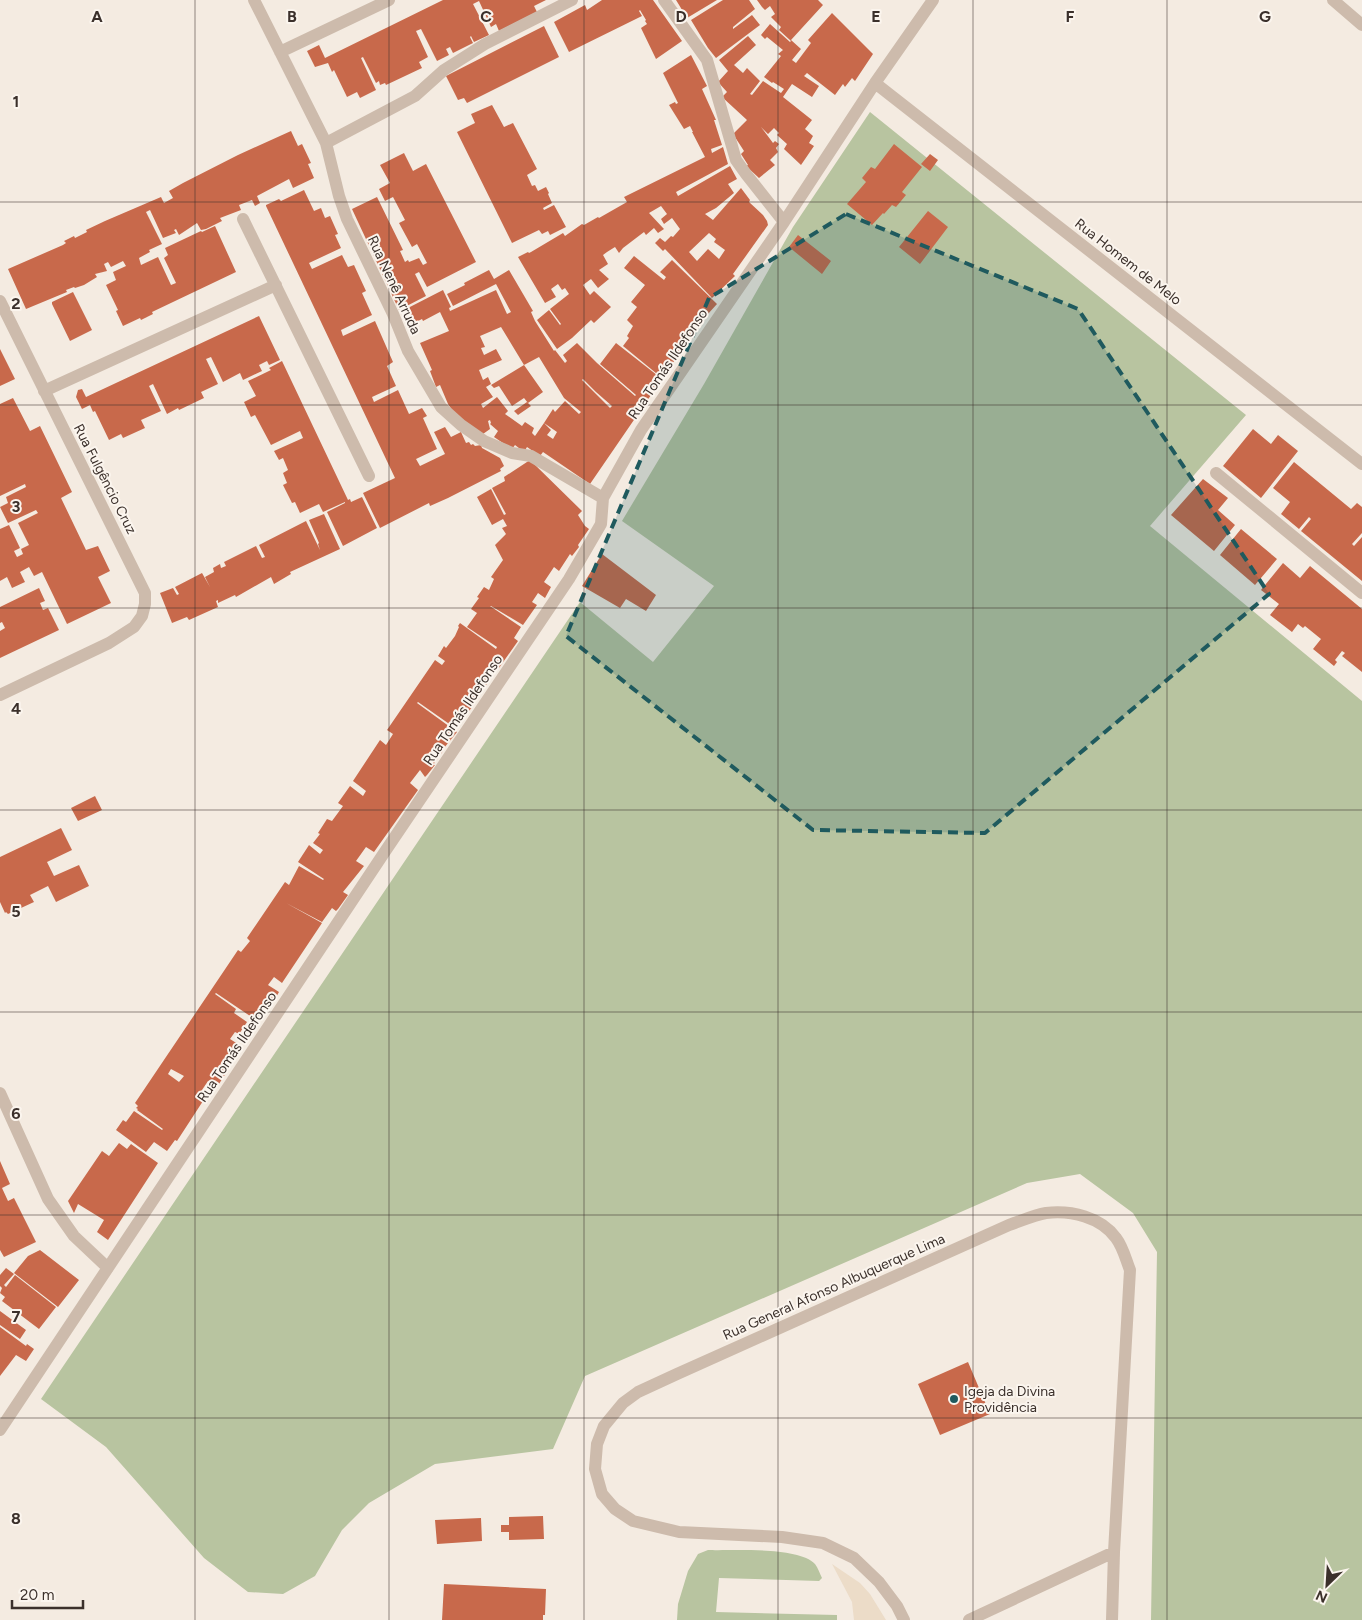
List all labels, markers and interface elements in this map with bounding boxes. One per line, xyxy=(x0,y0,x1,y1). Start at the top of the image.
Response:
text: A xyxy=(91,7,103,26)
text: B xyxy=(287,7,297,26)
text: C xyxy=(480,7,492,26)
text: D xyxy=(675,7,687,26)
text: E xyxy=(871,7,881,26)
text: F xyxy=(1066,7,1075,26)
text: G xyxy=(1259,7,1271,26)
text: 1 xyxy=(13,92,19,111)
street label: Rua Homem de Melo xyxy=(1071,215,1185,309)
street label: Rua Nenê Arruda xyxy=(364,233,424,337)
text: 2 xyxy=(11,294,21,313)
street label: Rua Tomás Ildefonso xyxy=(625,306,711,422)
street label: Rua Fulgêncio Cruz xyxy=(70,421,140,537)
text: 3 xyxy=(12,497,21,516)
street label: Rua Tomás Ildefonso xyxy=(420,652,506,768)
text: 4 xyxy=(11,699,21,718)
text: 5 xyxy=(11,902,21,921)
street label: Rua Tomás Ildefonso xyxy=(194,989,280,1105)
text: 6 xyxy=(11,1104,21,1123)
street label: Rua General Afonso Albuquerque Lima xyxy=(720,1230,948,1344)
text: 7 xyxy=(12,1307,21,1326)
place label: Igeja da Divina Providência xyxy=(964,1383,1055,1416)
marker: Igeja da Divina Providência xyxy=(948,1393,960,1405)
text: 8 xyxy=(11,1509,21,1528)
north arrow xyxy=(1302,1560,1352,1610)
scale bar xyxy=(12,1578,84,1610)
text: 20 m xyxy=(20,1586,54,1604)
text: N xyxy=(1313,1586,1330,1606)

